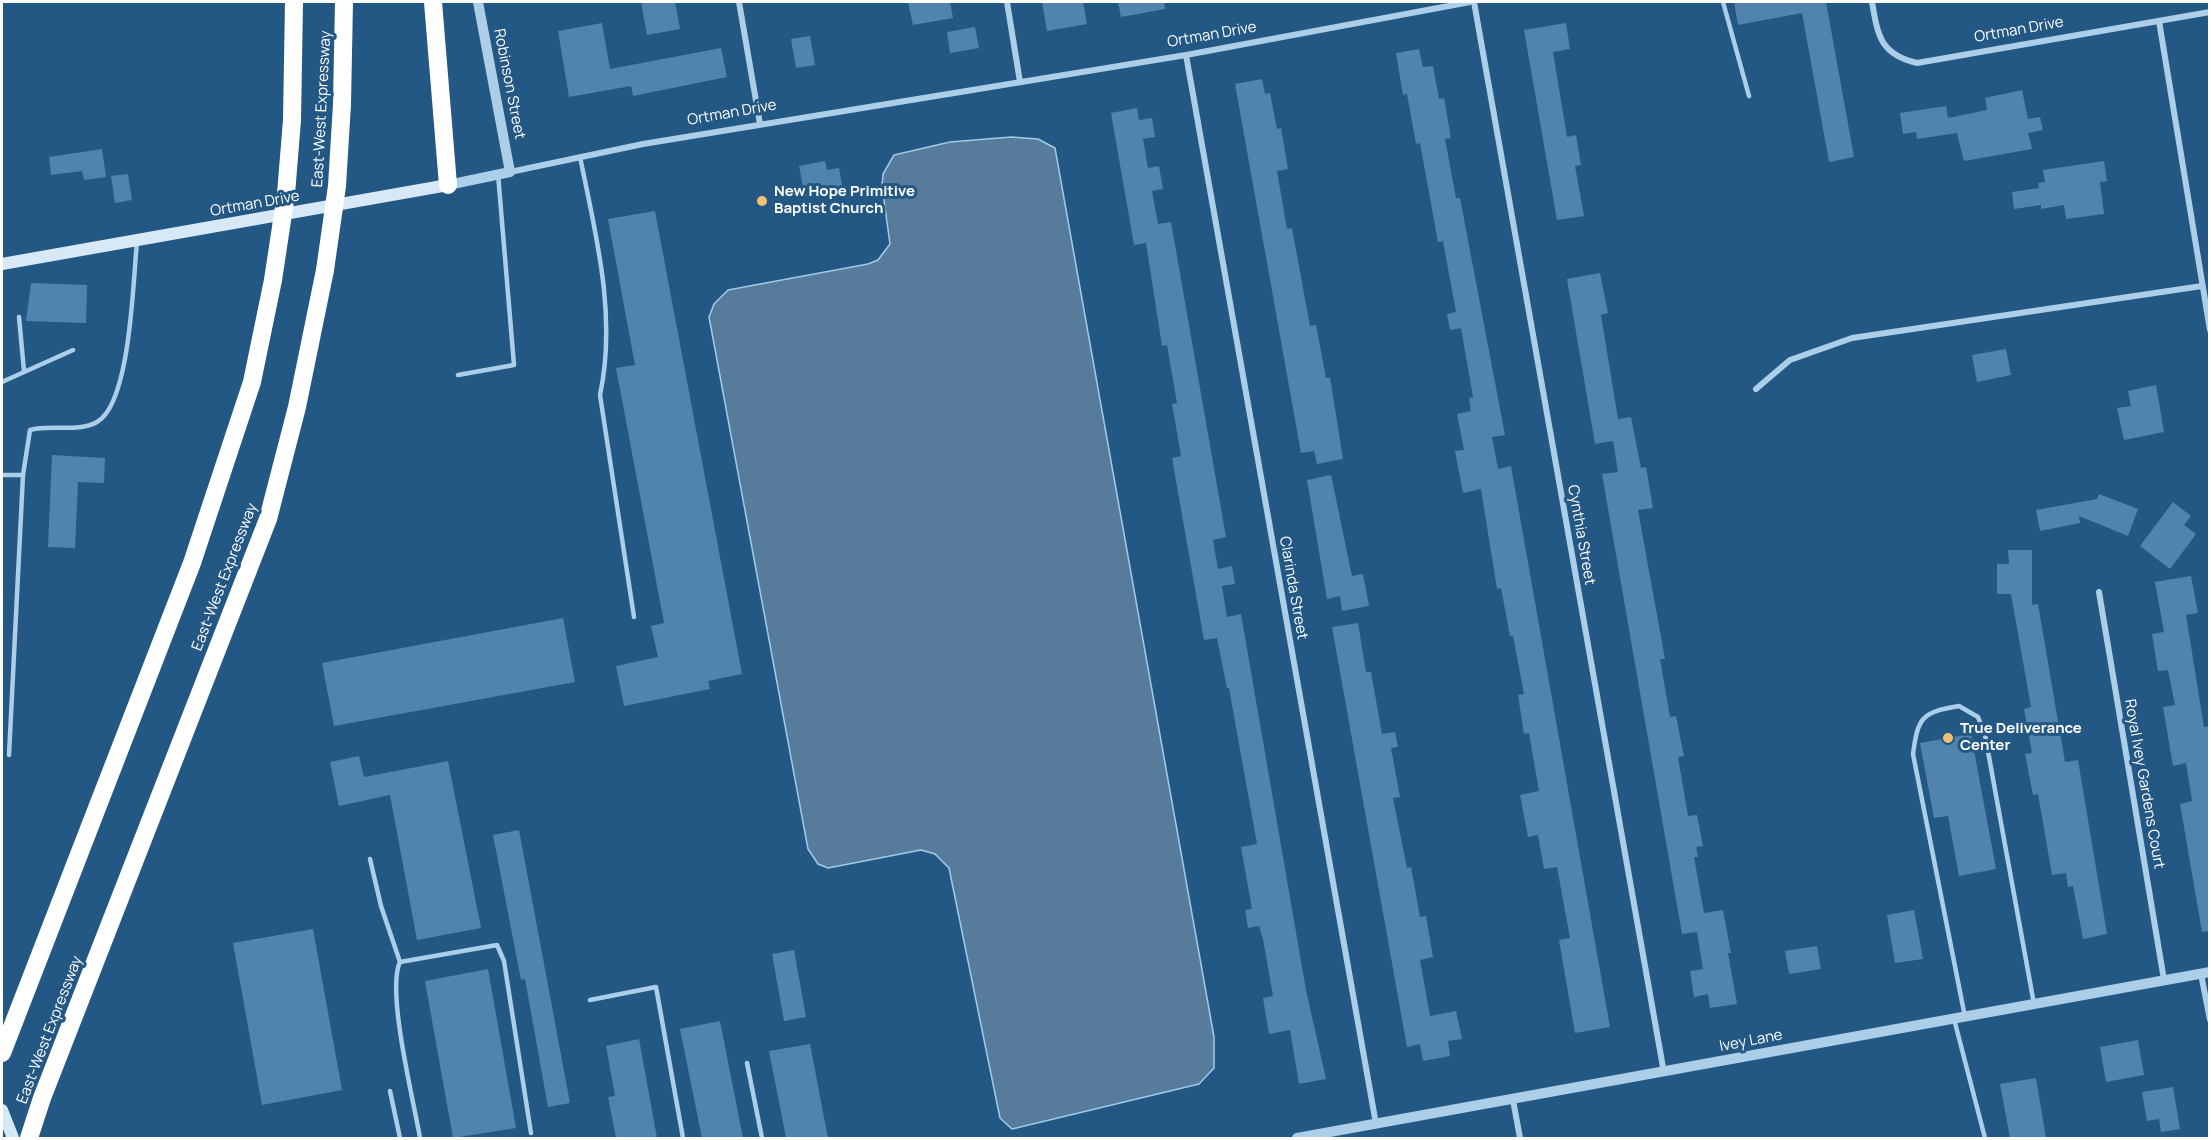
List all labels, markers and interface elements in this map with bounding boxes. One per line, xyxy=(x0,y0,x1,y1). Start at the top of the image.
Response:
street label: Ortman Drive xyxy=(1973,13,2065,47)
street label: Ortman Drive xyxy=(1166,18,1258,52)
street label: Robinson Street xyxy=(489,27,529,141)
street label: East-West Expressway xyxy=(309,30,335,188)
street label: Ortman Drive xyxy=(686,96,778,130)
place label: New Hope Primitive Baptist Church xyxy=(774,183,915,218)
street label: Ortman Drive xyxy=(209,187,301,221)
marker: New Hope Primitive Baptist Church xyxy=(755,194,769,208)
street label: Cynthia Street xyxy=(1563,484,1599,586)
street label: East-West Expressway xyxy=(188,501,262,653)
street label: Clarinda Street xyxy=(1275,535,1311,641)
street label: Royal Ivey Gardens Court xyxy=(2120,698,2168,870)
place label: True Deliverance Center xyxy=(1960,720,2082,755)
marker: True Deliverance Center xyxy=(1941,731,1955,745)
street label: East-West Expressway xyxy=(13,954,87,1106)
street label: Ivey Lane xyxy=(1718,1026,1784,1056)

